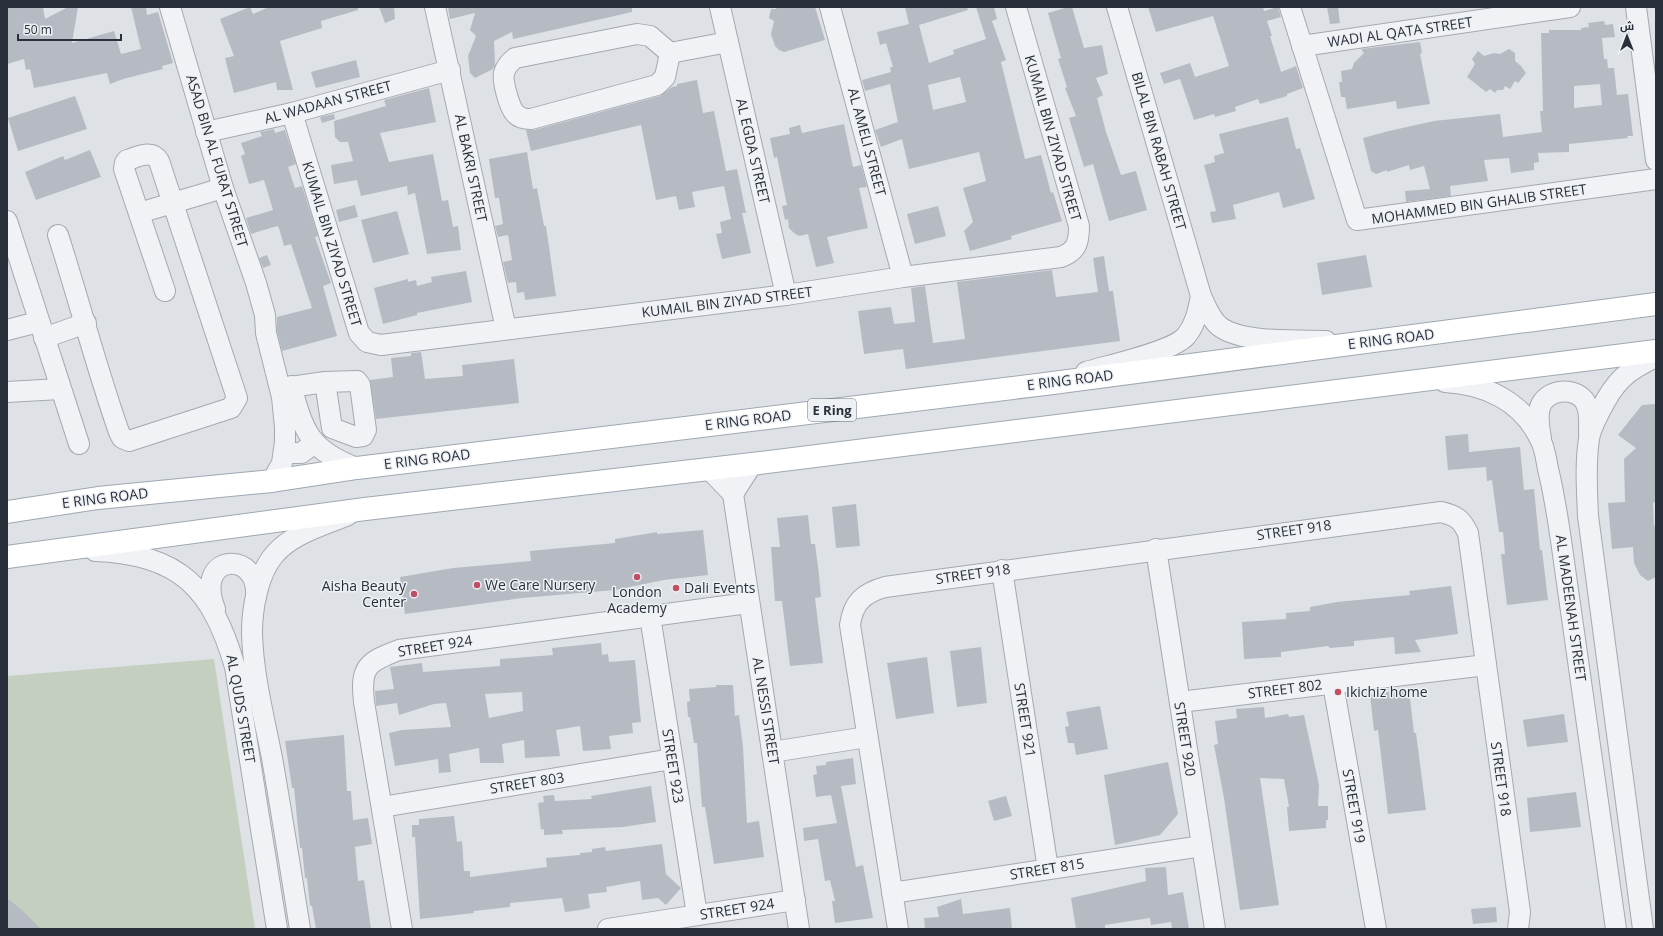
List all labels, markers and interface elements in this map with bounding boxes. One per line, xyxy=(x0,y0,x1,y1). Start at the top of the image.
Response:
street label: WADI AL QATA STREET xyxy=(1326,12,1474,51)
scale bar xyxy=(18,16,121,42)
north arrow xyxy=(1607,16,1647,56)
text: ش xyxy=(1620,18,1634,33)
text: 50 m xyxy=(24,21,52,38)
street label: KUMAIL BIN ZIYAD STREET xyxy=(1021,53,1086,223)
street label: BILAL BIN RABAH STREET xyxy=(1128,69,1191,233)
street label: ASAD BIN AL FURAT STREET xyxy=(182,72,253,250)
street label: AL WADAAN STREET xyxy=(262,75,394,128)
street label: AL AMELI STREET xyxy=(844,86,891,198)
street label: AL EGDA STREET xyxy=(732,96,775,206)
street label: AL BAKRI STREET xyxy=(451,112,492,224)
street label: KUMAIL BIN ZIYAD STREET xyxy=(298,159,367,329)
street label: MOHAMMED BIN GHALIB STREET xyxy=(1370,179,1588,228)
street label: KUMAIL BIN ZIYAD STREET xyxy=(640,282,814,321)
street label: E RING ROAD xyxy=(1347,324,1435,353)
street label: E RING ROAD xyxy=(1026,365,1114,394)
road number: E Ring xyxy=(808,399,856,421)
street label: E RING ROAD xyxy=(704,405,792,434)
street label: E RING ROAD xyxy=(383,444,471,473)
street label: E RING ROAD xyxy=(61,483,149,512)
street label: STREET 918 xyxy=(1255,515,1332,544)
street label: AL MADEENAH STREET xyxy=(1552,534,1591,683)
street label: STREET 918 xyxy=(934,559,1011,588)
marker: London Academy xyxy=(632,572,642,582)
place label: We Care Nursery xyxy=(485,575,596,594)
place label: Aisha Beauty Center xyxy=(322,576,407,611)
place label: Dali Events xyxy=(684,578,756,597)
marker: We Care Nursery xyxy=(472,580,482,590)
place label: London Academy xyxy=(607,582,668,617)
marker: Dali Events xyxy=(671,583,681,593)
marker: Aisha Beauty Center xyxy=(409,589,419,599)
street label: STREET 924 xyxy=(396,630,473,661)
street label: AL QUDS STREET xyxy=(223,653,260,765)
street label: AL NESSI STREET xyxy=(749,656,784,766)
street label: STREET 802 xyxy=(1247,675,1323,703)
street label: STREET 921 xyxy=(1010,681,1041,758)
place label: Ikichiz home xyxy=(1346,682,1428,701)
marker: Ikichiz home xyxy=(1333,687,1343,697)
street label: STREET 920 xyxy=(1170,700,1201,777)
street label: STREET 923 xyxy=(658,727,689,804)
street label: STREET 918 xyxy=(1487,740,1516,817)
street label: STREET 803 xyxy=(488,767,565,798)
street label: STREET 919 xyxy=(1339,767,1370,844)
street label: STREET 815 xyxy=(1008,853,1085,884)
street label: STREET 924 xyxy=(698,893,775,924)

